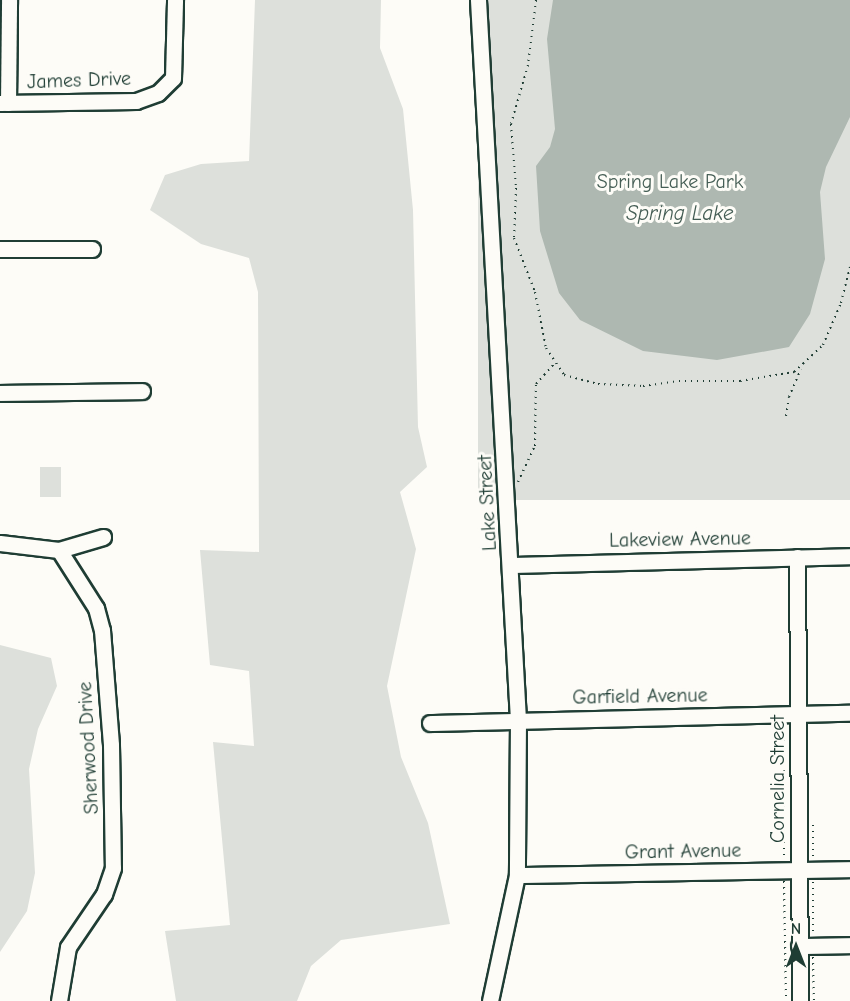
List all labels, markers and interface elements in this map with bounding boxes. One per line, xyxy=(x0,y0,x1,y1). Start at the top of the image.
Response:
street label: James Drive xyxy=(27,66,131,94)
park label: Spring Lake Park xyxy=(597,169,743,193)
water label: Spring Lake xyxy=(626,200,734,226)
street label: Lake Street xyxy=(473,454,501,552)
street label: Lakeview Avenue xyxy=(609,526,751,552)
street label: Sherwood Drive xyxy=(73,681,103,815)
street label: Garfield Avenue xyxy=(572,683,708,709)
street label: Cornelia Street xyxy=(765,715,789,843)
street label: Grant Avenue xyxy=(625,838,741,864)
north arrow xyxy=(766,917,826,977)
text: N xyxy=(791,920,801,938)

